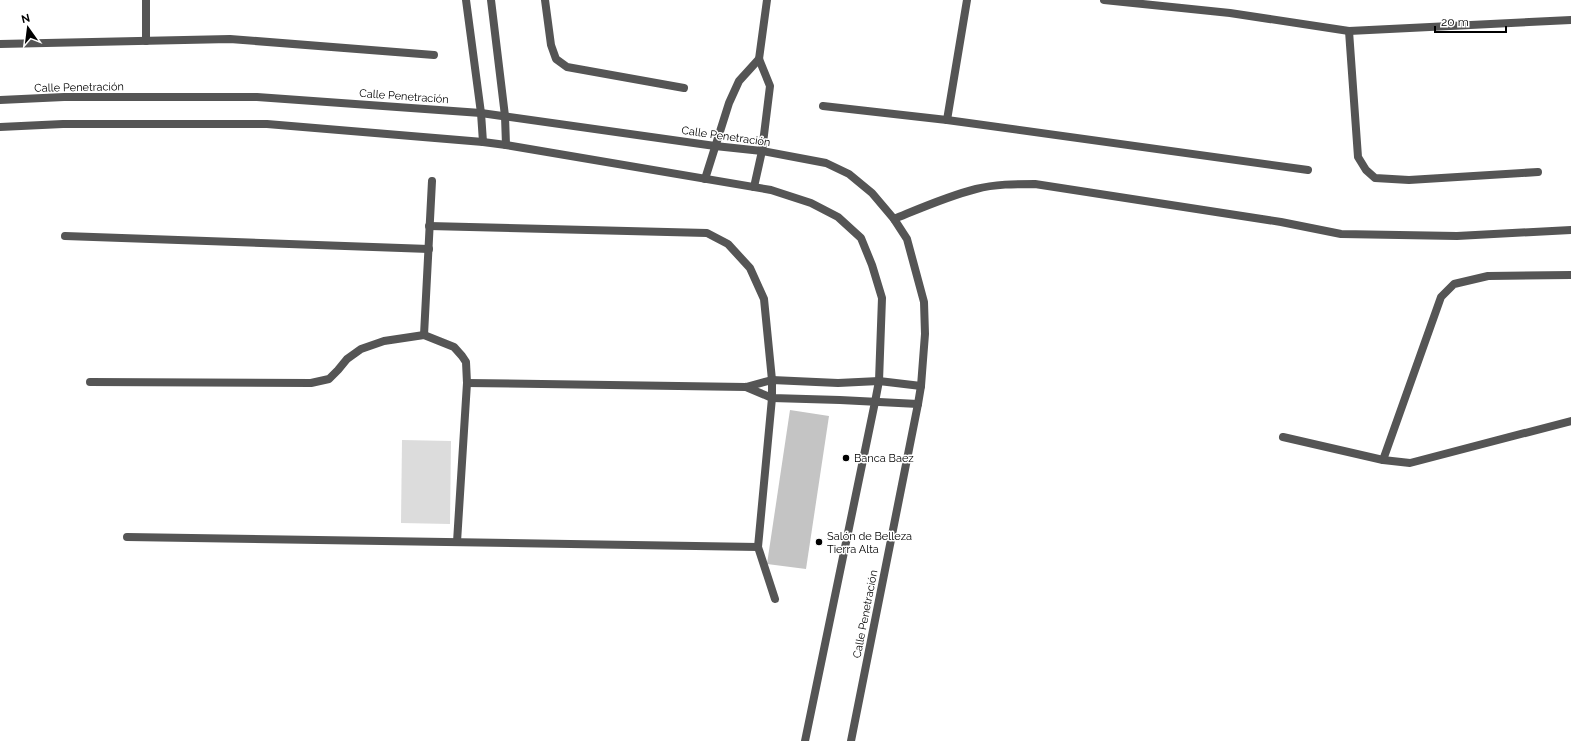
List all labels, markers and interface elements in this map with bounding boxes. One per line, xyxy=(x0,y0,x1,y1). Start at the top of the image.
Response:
north arrow xyxy=(8,8,48,48)
scale bar xyxy=(1435,8,1506,34)
text: N xyxy=(20,11,31,26)
text: 20 m xyxy=(1441,15,1469,29)
street label: Calle Penetración xyxy=(34,80,124,95)
street label: Calle Penetración xyxy=(359,87,449,106)
street label: Calle Penetración xyxy=(681,124,771,149)
place label: Banca Baez xyxy=(854,452,914,465)
marker: Banca Baez xyxy=(841,453,851,463)
place label: Salón de Belleza Tierra Alta xyxy=(827,530,912,556)
marker: Salón de Belleza Tierra Alta xyxy=(814,537,824,547)
street label: Calle Penetración xyxy=(851,569,880,659)

